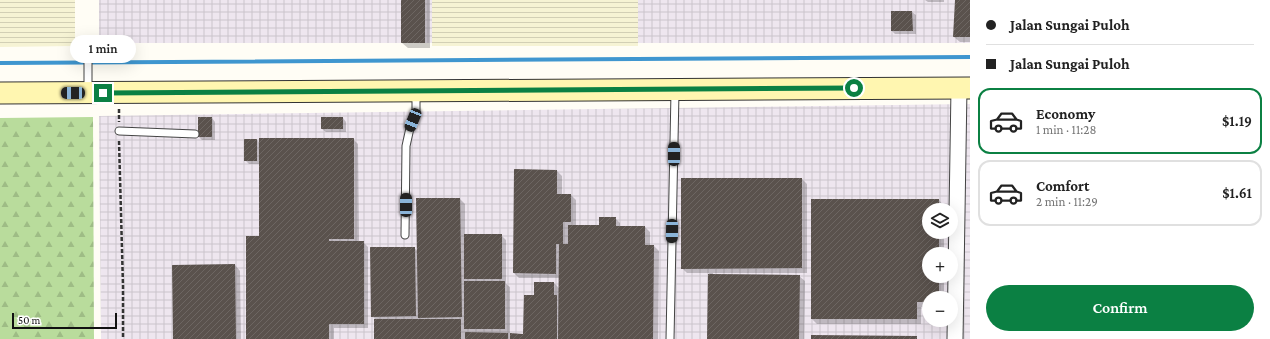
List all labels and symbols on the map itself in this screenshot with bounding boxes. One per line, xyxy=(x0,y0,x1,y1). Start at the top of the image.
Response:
callout: 1 min xyxy=(70,35,136,63)
route start xyxy=(845,79,863,97)
route end xyxy=(94,84,112,102)
car xyxy=(61,87,85,99)
car xyxy=(403,107,423,133)
car xyxy=(668,142,680,166)
car xyxy=(400,193,412,217)
car xyxy=(666,219,678,243)
scale bar xyxy=(12,311,117,330)

